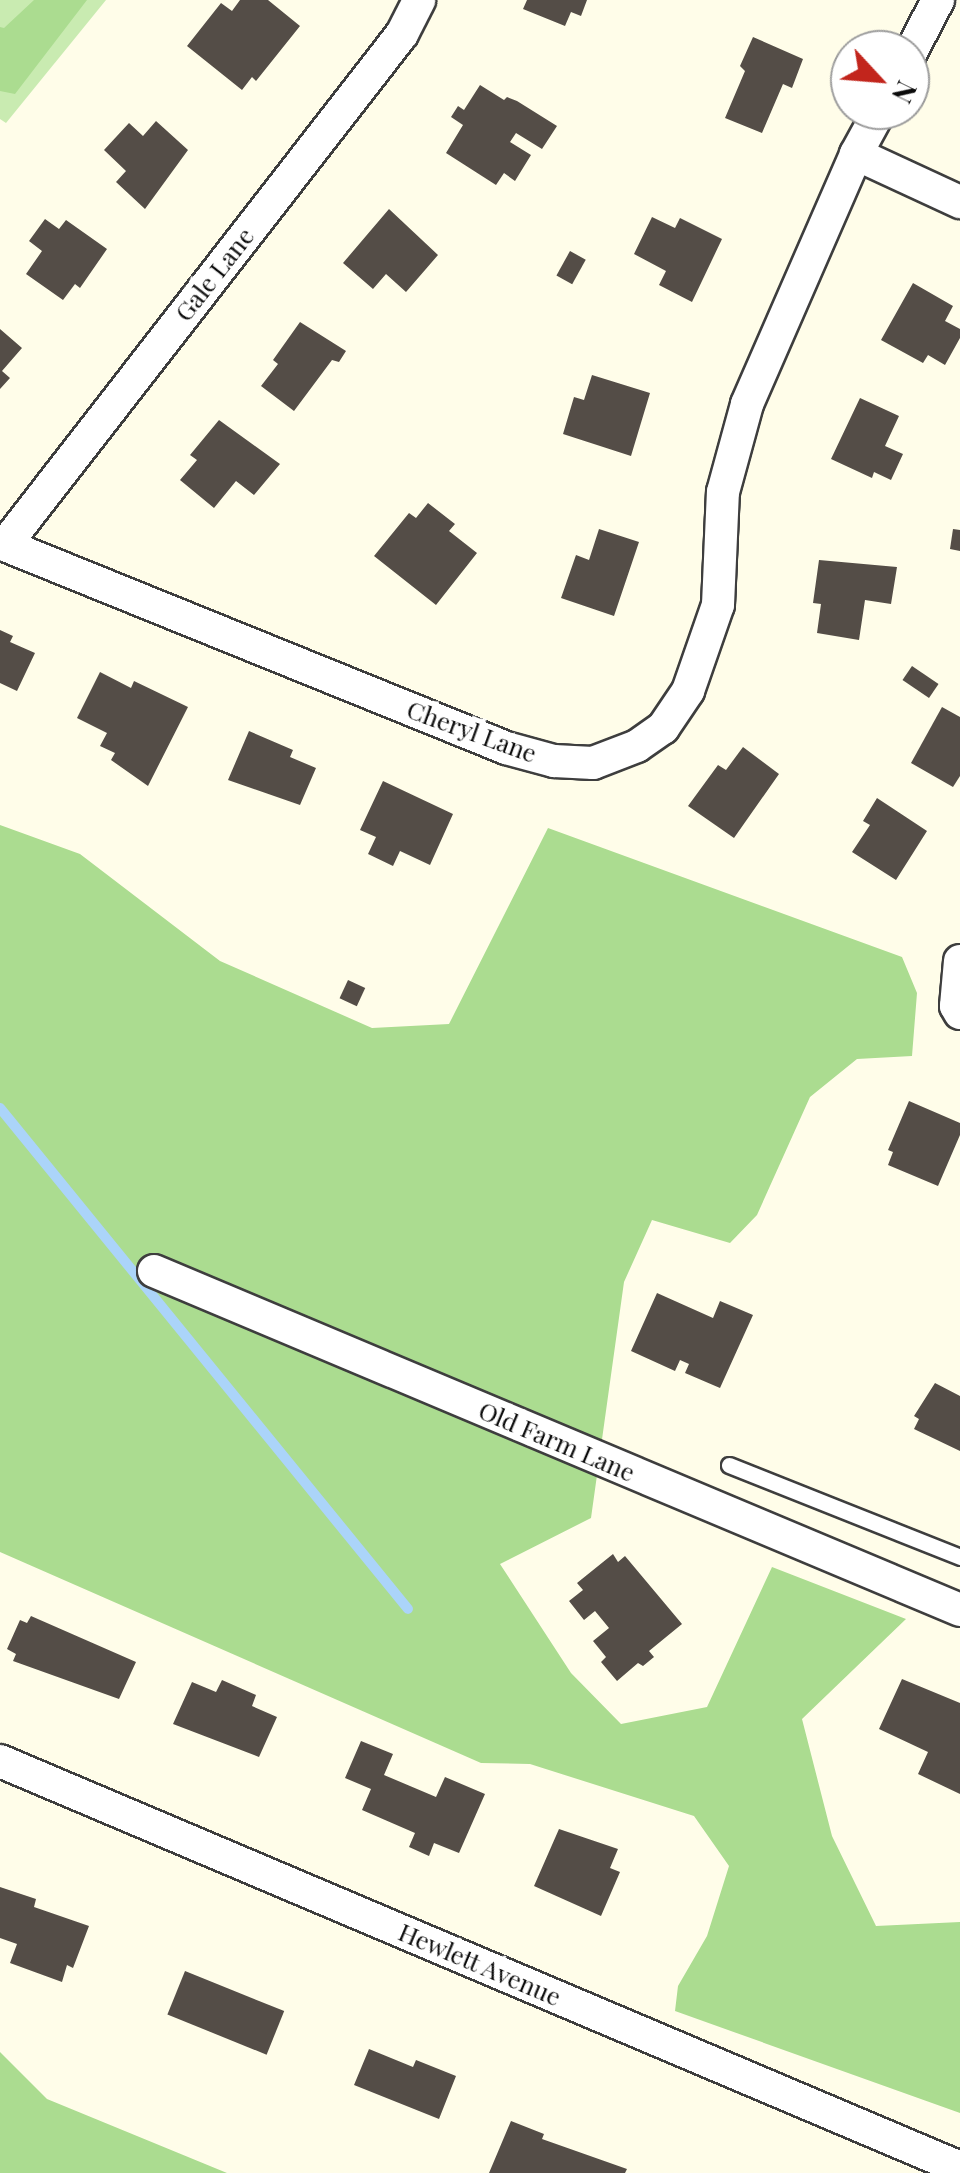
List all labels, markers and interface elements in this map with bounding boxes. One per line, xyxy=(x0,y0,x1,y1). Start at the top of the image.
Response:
north arrow xyxy=(830,30,930,130)
text: N xyxy=(885,75,927,110)
street label: Gale Lane xyxy=(168,221,260,327)
street label: Cheryl Lane xyxy=(403,694,541,768)
street label: Old Farm Lane xyxy=(474,1395,640,1487)
street label: Hewlett Avenue xyxy=(394,1916,566,2012)

